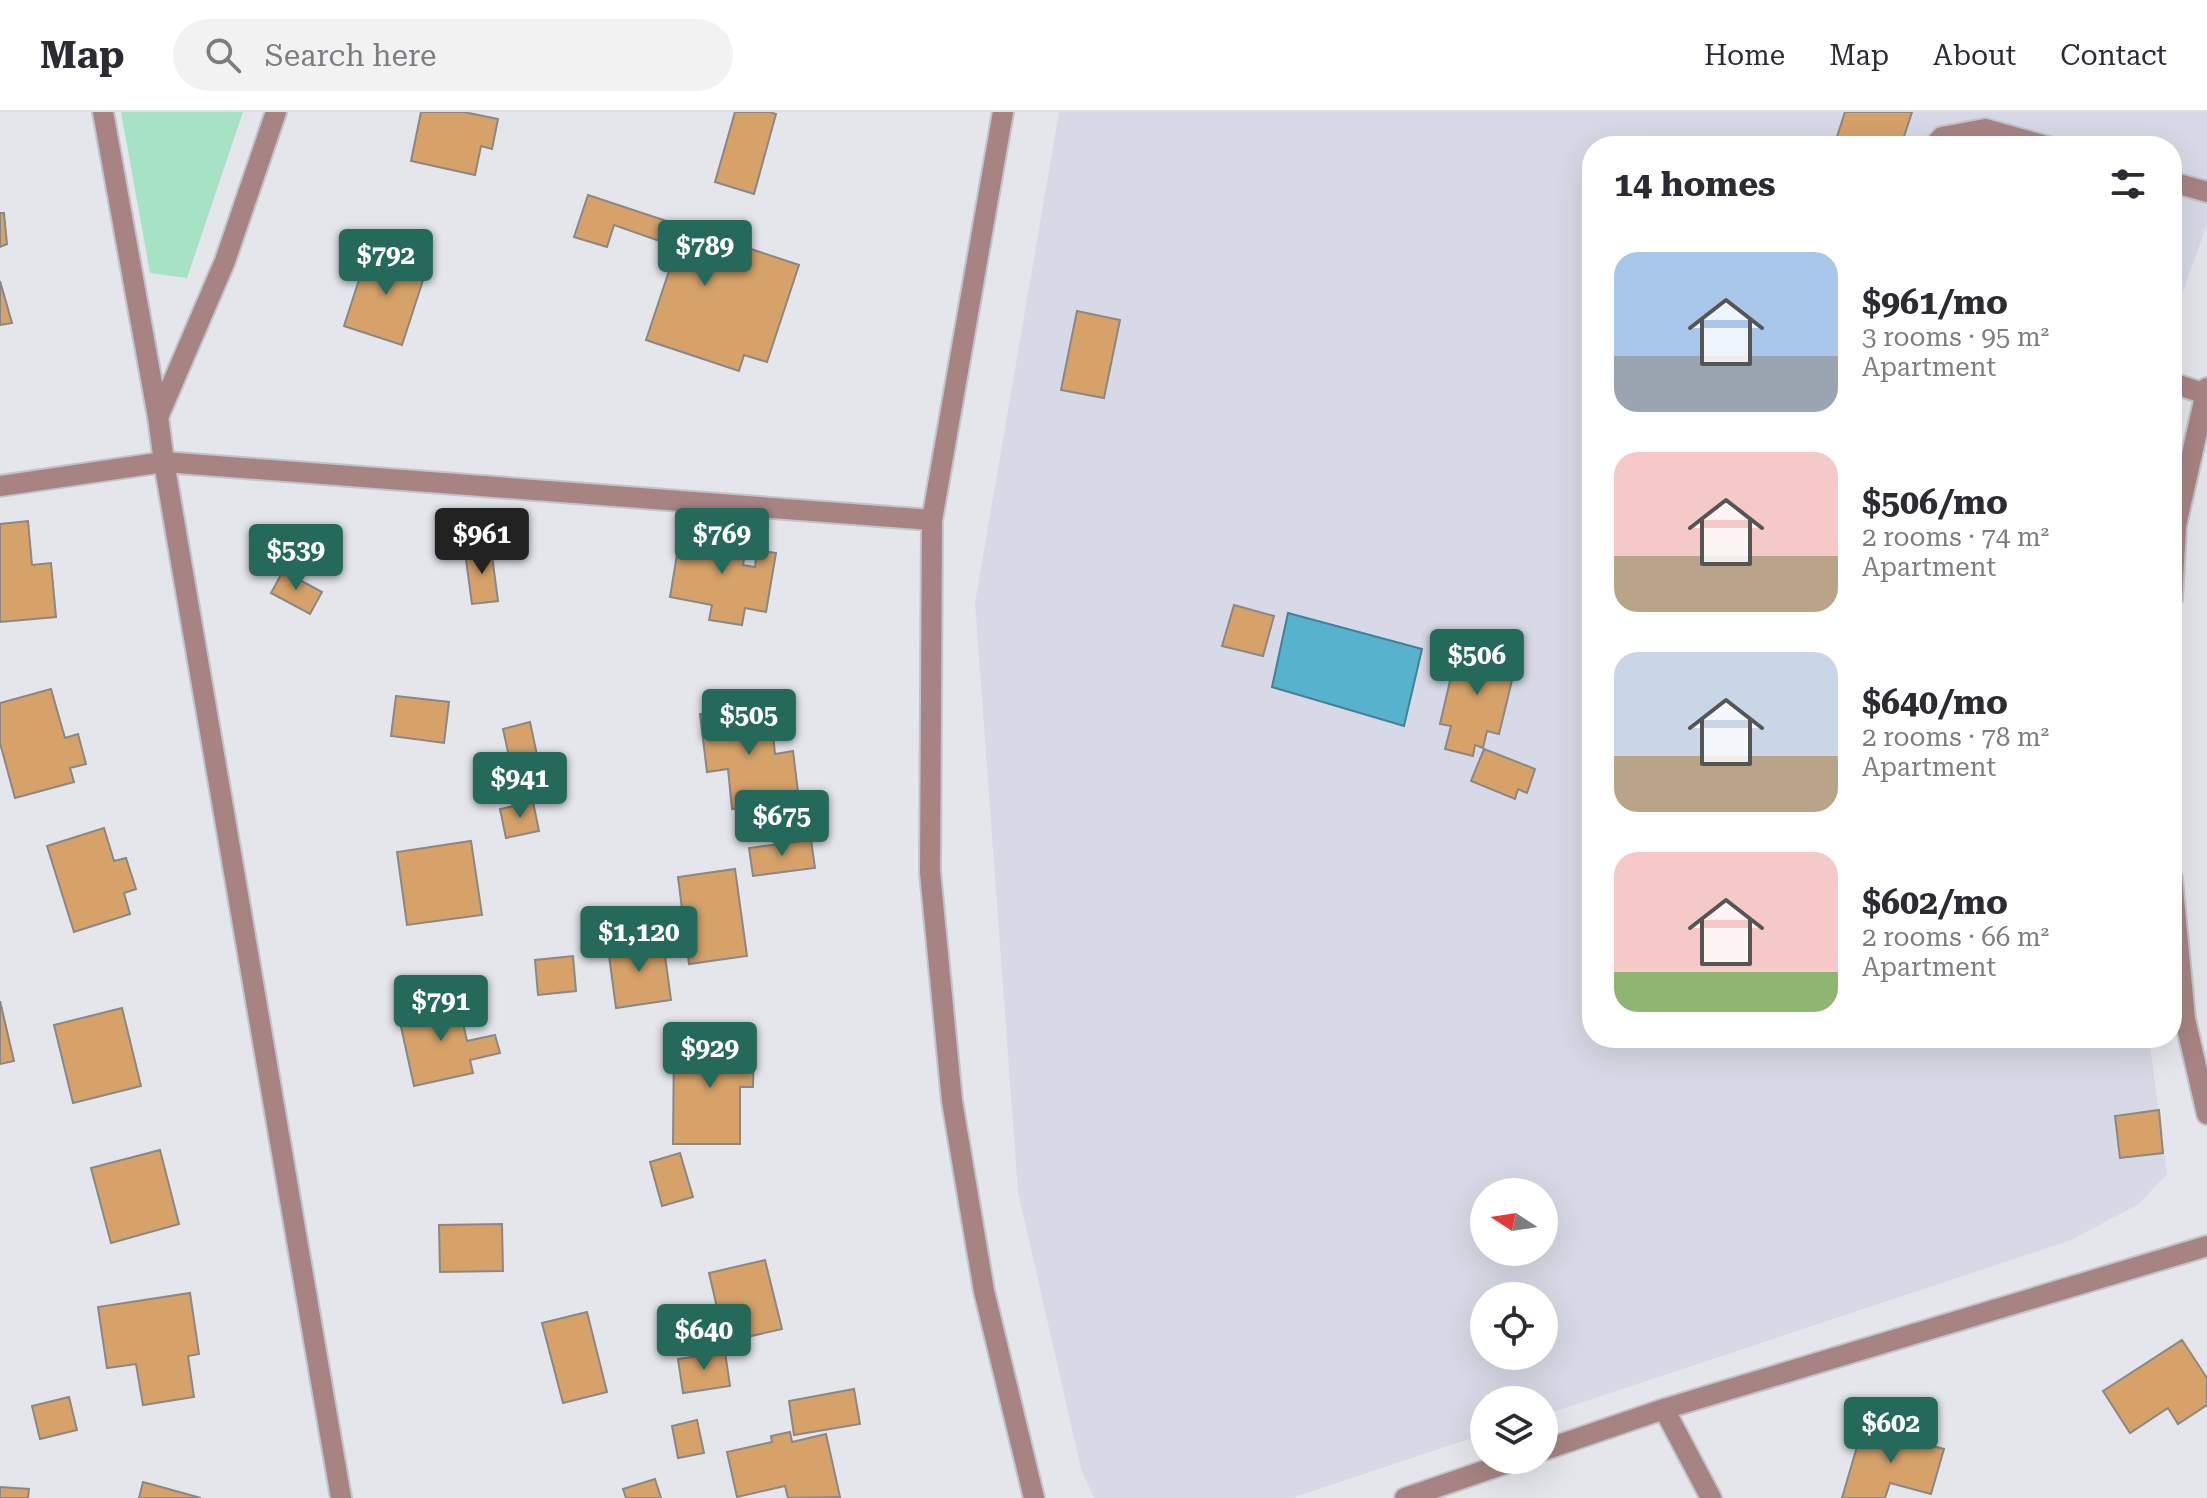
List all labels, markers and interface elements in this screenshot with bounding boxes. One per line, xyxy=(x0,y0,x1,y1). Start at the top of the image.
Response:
search box xyxy=(173,19,733,91)
text: Map xyxy=(40,33,125,77)
icon: search xyxy=(201,33,245,77)
text: Search here xyxy=(265,38,437,73)
text: Home xyxy=(1704,39,1785,72)
text: Map xyxy=(1829,39,1889,72)
text: About xyxy=(1933,39,2016,72)
text: Contact xyxy=(2060,39,2167,72)
icon: filters xyxy=(2106,162,2150,206)
text: 14 homes xyxy=(1614,164,1776,204)
pin: $789 xyxy=(658,220,752,288)
pin: $792 xyxy=(339,229,433,297)
text: $789 xyxy=(676,231,734,261)
text: $792 xyxy=(357,240,415,270)
text: $961/mo xyxy=(1862,282,2008,322)
icon: home xyxy=(1678,284,1774,380)
text: 3 rooms · 95 m² xyxy=(1862,322,2049,352)
text: Apartment xyxy=(1862,352,1996,382)
text: $506/mo xyxy=(1862,482,2008,522)
icon: home xyxy=(1678,484,1774,580)
pin: $961 xyxy=(435,508,529,576)
pin: $769 xyxy=(675,508,769,576)
text: $961 xyxy=(453,519,511,549)
text: $769 xyxy=(693,519,751,549)
text: 2 rooms · 74 m² xyxy=(1862,522,2049,552)
pin: $539 xyxy=(249,524,343,592)
text: $539 xyxy=(267,535,325,565)
text: Apartment xyxy=(1862,552,1996,582)
pin: $506 xyxy=(1430,629,1524,697)
text: $506 xyxy=(1448,640,1506,670)
text: $640/mo xyxy=(1862,682,2008,722)
icon: home xyxy=(1678,684,1774,780)
pin: $505 xyxy=(702,689,796,757)
text: $505 xyxy=(720,700,778,730)
text: 2 rooms · 78 m² xyxy=(1862,722,2049,752)
pin: $941 xyxy=(473,752,567,820)
text: Apartment xyxy=(1862,752,1996,782)
text: $941 xyxy=(491,763,549,793)
pin: $675 xyxy=(735,790,829,858)
text: $675 xyxy=(753,801,811,831)
text: $602/mo xyxy=(1862,882,2008,922)
icon: home xyxy=(1678,884,1774,980)
pin: $1,120 xyxy=(574,906,704,974)
text: $1,120 xyxy=(598,917,680,947)
text: 2 rooms · 66 m² xyxy=(1862,922,2049,952)
text: Apartment xyxy=(1862,952,1996,982)
pin: $791 xyxy=(394,975,488,1043)
text: $791 xyxy=(412,986,470,1016)
pin: $929 xyxy=(663,1022,757,1090)
text: $929 xyxy=(681,1033,739,1063)
north arrow xyxy=(1470,1178,1558,1266)
map controls xyxy=(1470,1178,1558,1474)
button: locate xyxy=(1470,1282,1558,1370)
pin: $640 xyxy=(657,1304,751,1372)
text: $640 xyxy=(675,1315,733,1345)
button: layers xyxy=(1470,1386,1558,1474)
pin: $602 xyxy=(1844,1397,1938,1465)
text: $602 xyxy=(1862,1408,1920,1438)

